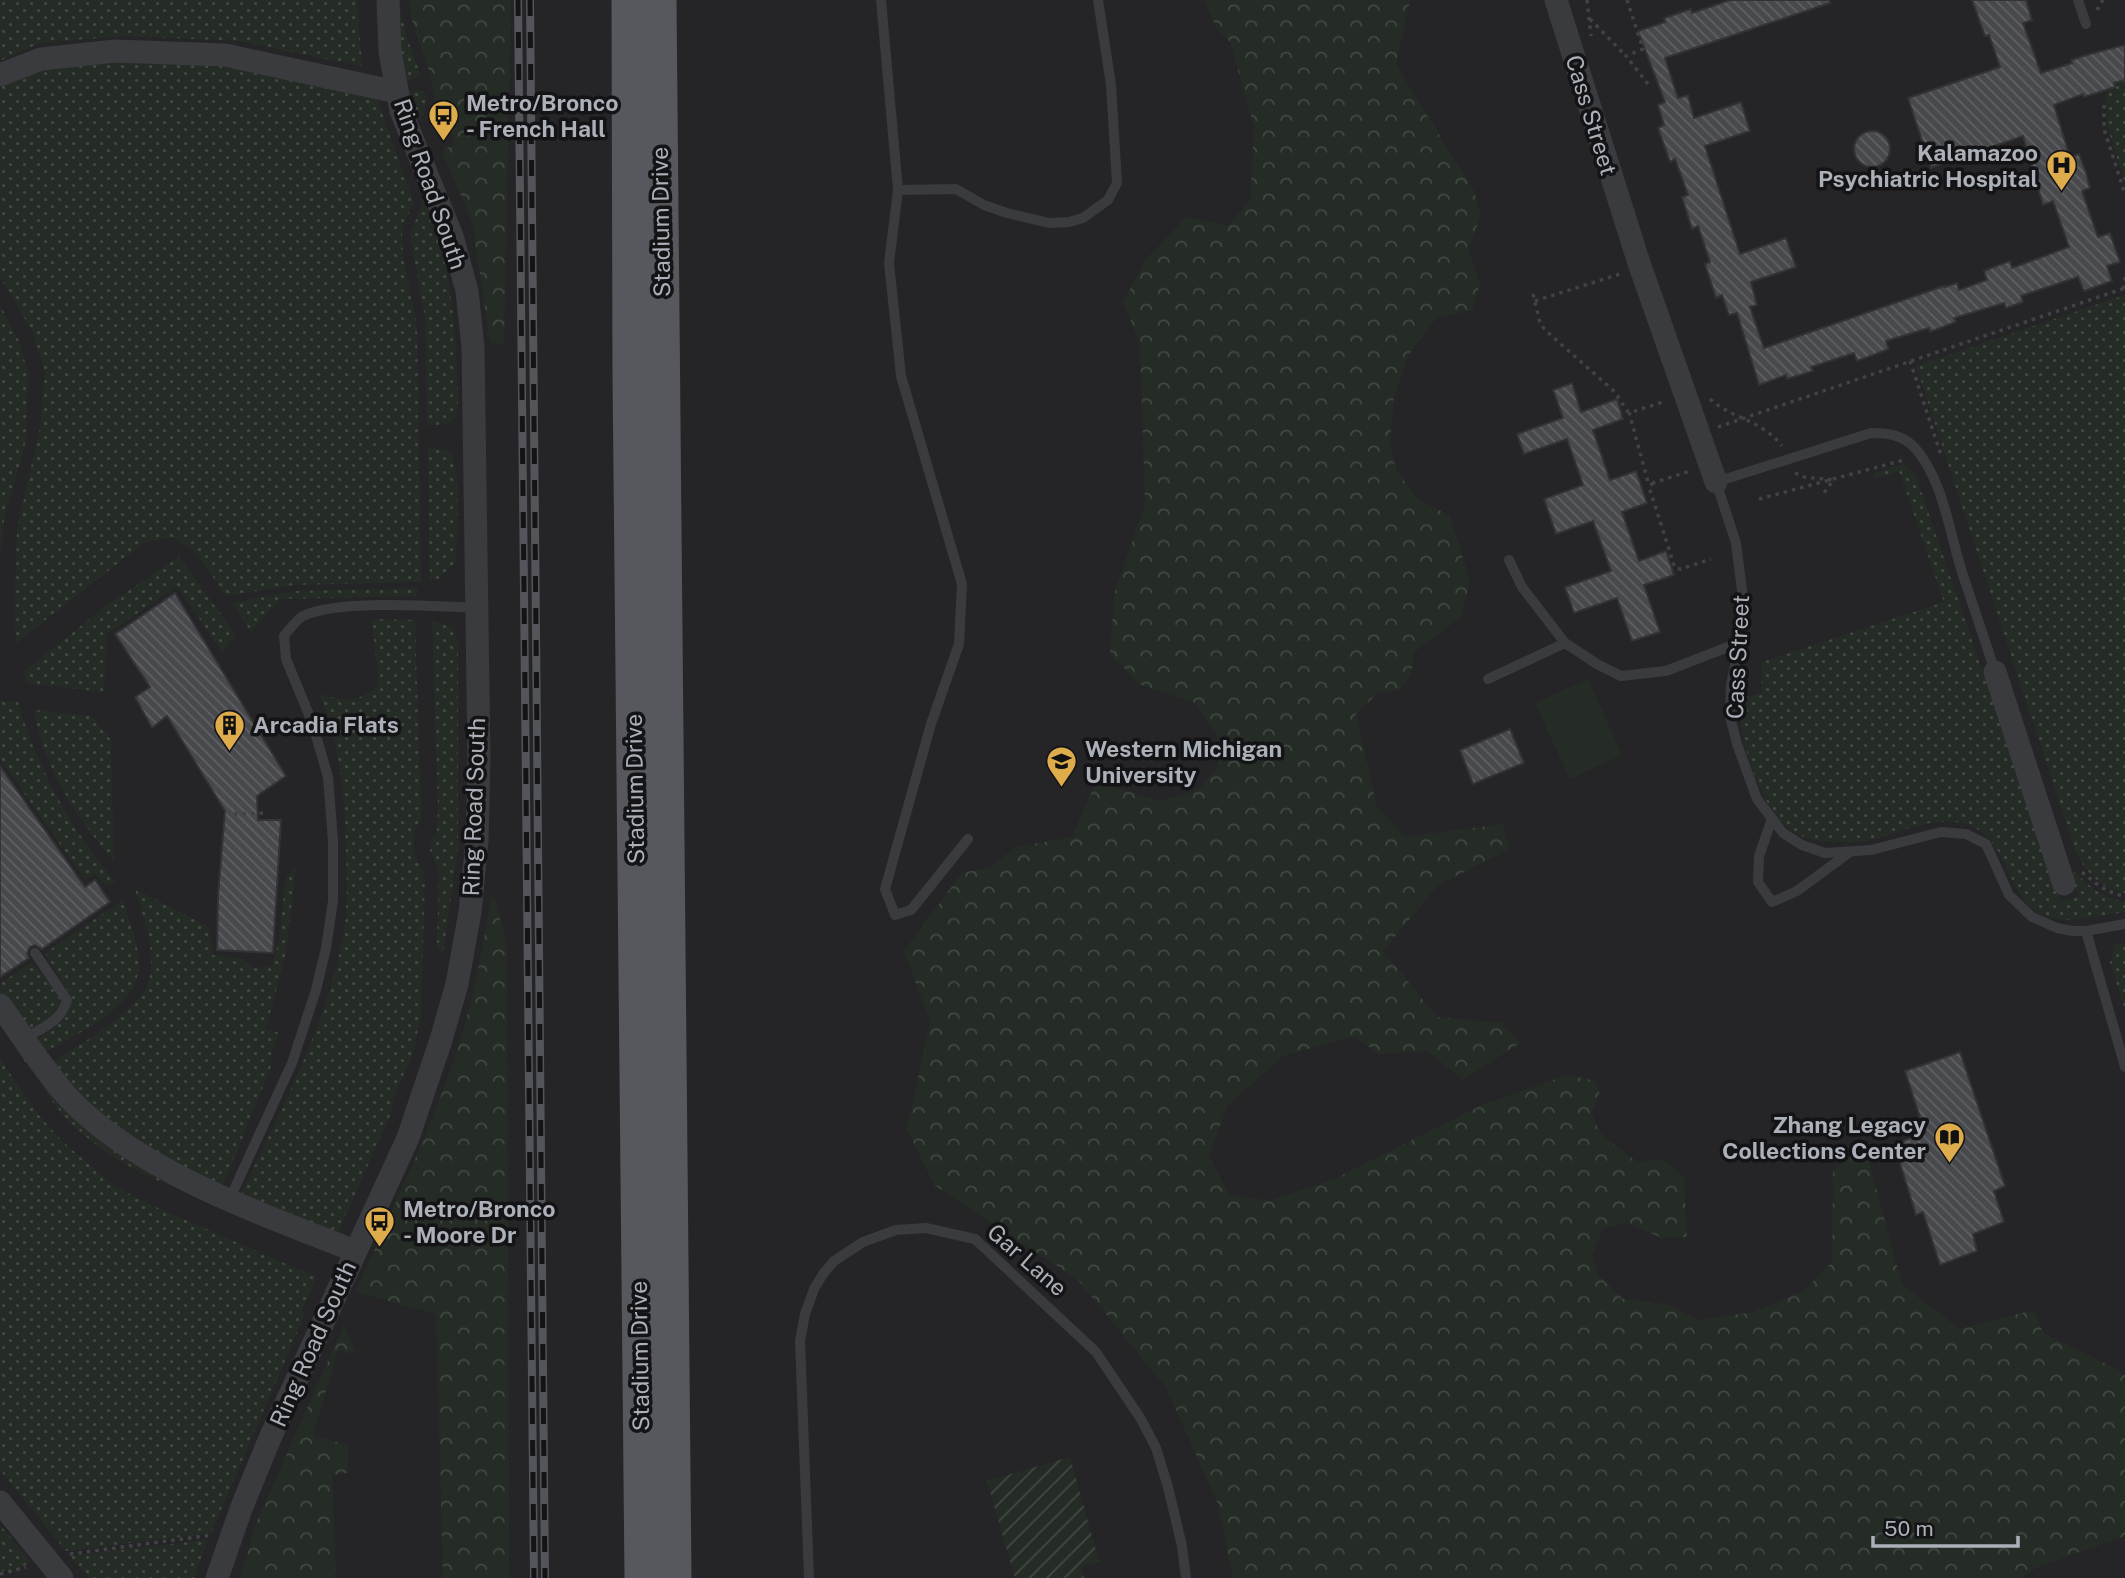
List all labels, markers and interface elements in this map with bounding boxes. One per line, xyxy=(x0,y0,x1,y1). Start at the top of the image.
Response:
street label: Cass Street xyxy=(1560,52,1623,178)
place label: Metro/Bronco - French Hall xyxy=(466,89,619,142)
street label: Ring Road South xyxy=(389,95,472,273)
bus stop icon: Metro/Bronco - French Hall xyxy=(426,99,460,143)
place label: Kalamazoo Psychiatric Hospital xyxy=(1818,139,2038,192)
street label: Stadium Drive xyxy=(646,147,675,297)
hospital icon: Kalamazoo Psychiatric Hospital xyxy=(2044,149,2078,193)
street label: Cass Street xyxy=(1721,594,1754,720)
building icon: Arcadia Flats xyxy=(213,708,247,752)
place label: Arcadia Flats xyxy=(253,711,399,738)
street label: Stadium Drive xyxy=(620,714,649,864)
street label: Ring Road South xyxy=(457,717,490,897)
place label: Western Michigan University xyxy=(1085,735,1282,788)
school or university icon: Western Michigan University xyxy=(1045,745,1079,789)
place label: Zhang Legacy Collections Center xyxy=(1722,1111,1926,1164)
library icon: Zhang Legacy Collections Center xyxy=(1932,1121,1966,1165)
place label: Metro/Bronco - Moore Dr xyxy=(403,1195,556,1248)
bus stop icon: Metro/Bronco - Moore Dr xyxy=(363,1205,397,1249)
street label: Gar Lane xyxy=(982,1218,1072,1301)
street label: Ring Road South xyxy=(264,1257,361,1431)
street label: Stadium Drive xyxy=(625,1281,654,1431)
scale bar xyxy=(1873,1504,2018,1548)
text: 50 m xyxy=(1884,1516,1934,1541)

